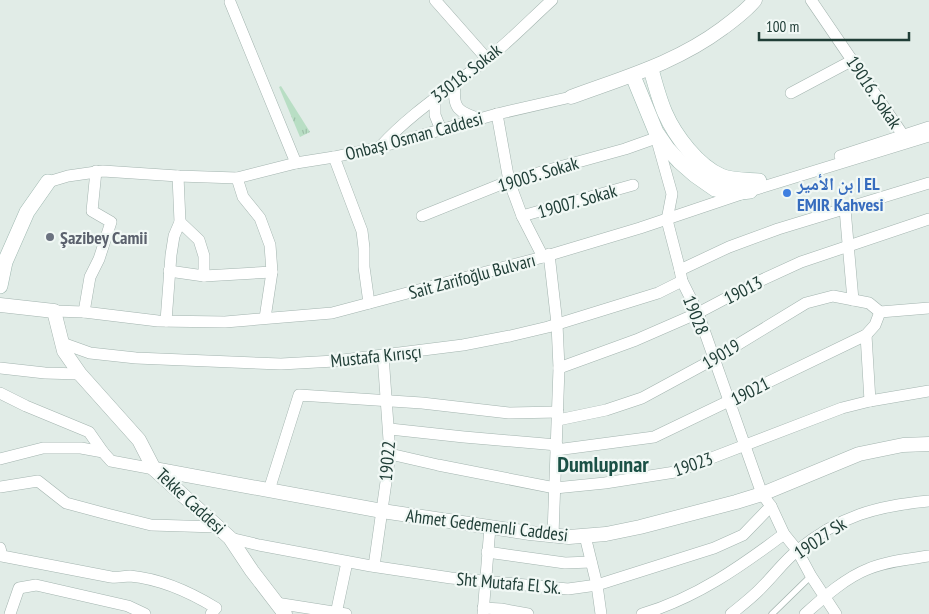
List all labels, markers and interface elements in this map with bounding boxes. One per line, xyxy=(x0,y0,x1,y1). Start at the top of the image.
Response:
scale bar xyxy=(759,10,909,42)
text: 100 m xyxy=(766,17,799,36)
street label: 33018. Sokak xyxy=(426,38,506,108)
street label: 19016. Sokak xyxy=(841,51,907,133)
street label: Onbaşı Osman Caddesi xyxy=(343,107,485,165)
street label: 19005. Sokak xyxy=(495,151,581,197)
place label: بن الأمير | EL EMIR Kahvesi xyxy=(796,172,883,216)
street label: 19007. Sokak xyxy=(535,179,619,223)
marker: بن الأمير | EL EMIR Kahvesi xyxy=(781,187,793,199)
place label: Şazibey Camii xyxy=(60,226,147,249)
marker: Şazibey Camii xyxy=(44,231,56,243)
street label: Sait Zarifoğlu Bulvarı xyxy=(406,248,538,304)
street label: 19013 xyxy=(720,271,766,309)
street label: 19028 xyxy=(678,292,714,338)
street label: 19019 xyxy=(698,334,744,374)
street label: Mustafa Kırısçı xyxy=(329,340,423,372)
street label: 19021 xyxy=(727,372,773,410)
street label: 19022 xyxy=(374,440,400,482)
street label: 19023 xyxy=(670,447,716,481)
district label: Dumlupınar xyxy=(557,450,649,478)
street label: Tekke Caddesi xyxy=(151,463,231,539)
street label: Ahmet Gedemenli Caddesi xyxy=(405,504,569,546)
street label: 19027 Sk xyxy=(789,512,851,564)
street label: Sht Mutafa El Sk. xyxy=(456,567,562,599)

